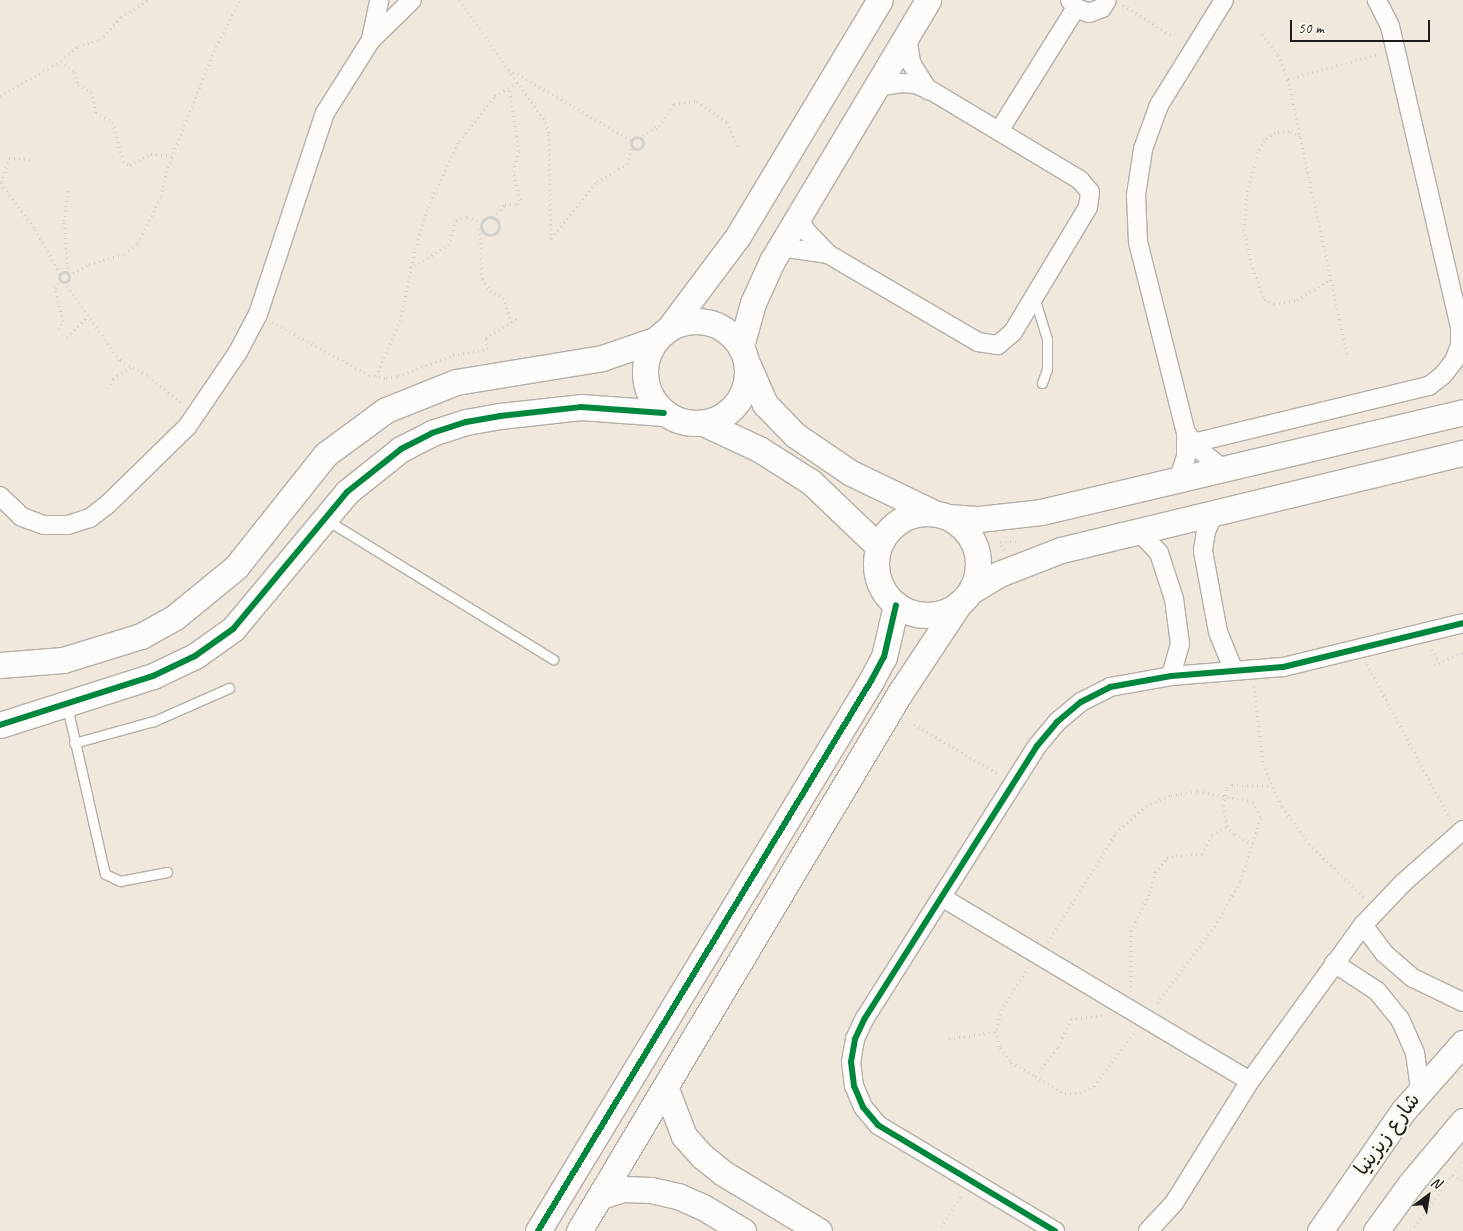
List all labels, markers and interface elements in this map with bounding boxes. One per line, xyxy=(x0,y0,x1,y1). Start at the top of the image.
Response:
scale bar xyxy=(1293,10,1433,42)
text: 50 m xyxy=(1298,19,1324,38)
street label: شارع زيزينيا xyxy=(1349,1088,1425,1180)
north arrow xyxy=(1403,1171,1453,1221)
text: N xyxy=(1428,1173,1444,1192)

